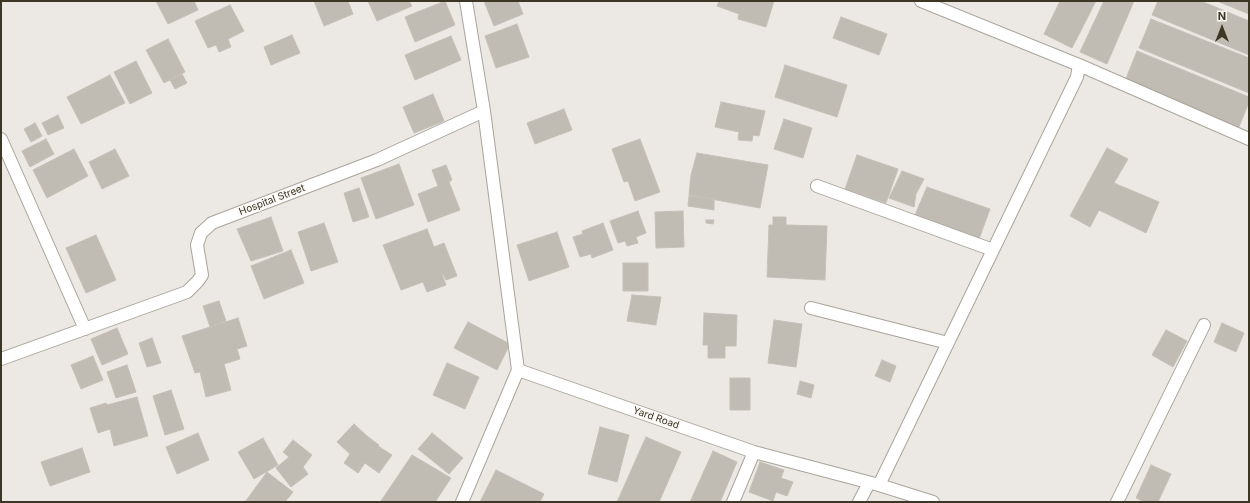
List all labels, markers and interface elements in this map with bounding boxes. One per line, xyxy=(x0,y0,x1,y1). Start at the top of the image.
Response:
north arrow xyxy=(1202,8,1242,48)
text: N xyxy=(1218,9,1226,23)
street label: Hospital Street xyxy=(237,182,307,218)
street label: Yard Road xyxy=(631,404,681,432)

